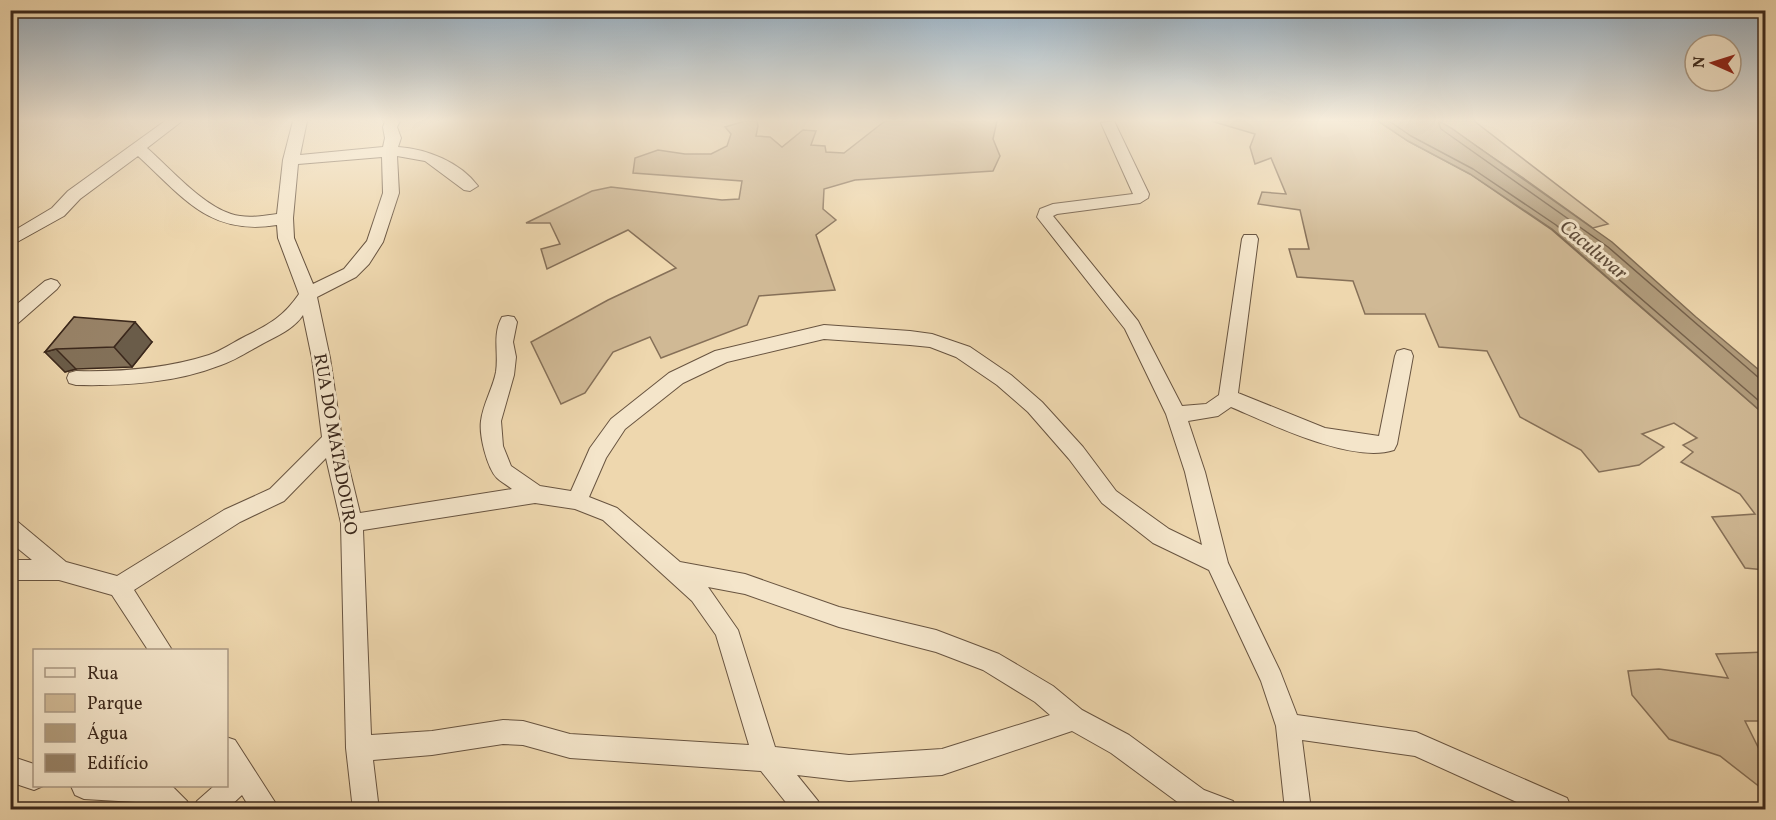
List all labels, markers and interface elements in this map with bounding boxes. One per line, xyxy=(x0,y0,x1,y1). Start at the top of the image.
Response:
north arrow xyxy=(1683,33,1743,93)
text: N xyxy=(1689,56,1711,69)
water label: Caculuvar xyxy=(1553,214,1633,288)
street label: RUA DO MATADOURO xyxy=(306,352,363,537)
legend xyxy=(33,649,228,787)
text: Rua xyxy=(87,662,118,687)
text: Parque xyxy=(87,692,142,717)
text: Água xyxy=(87,722,128,747)
text: Edifício xyxy=(87,752,148,777)

